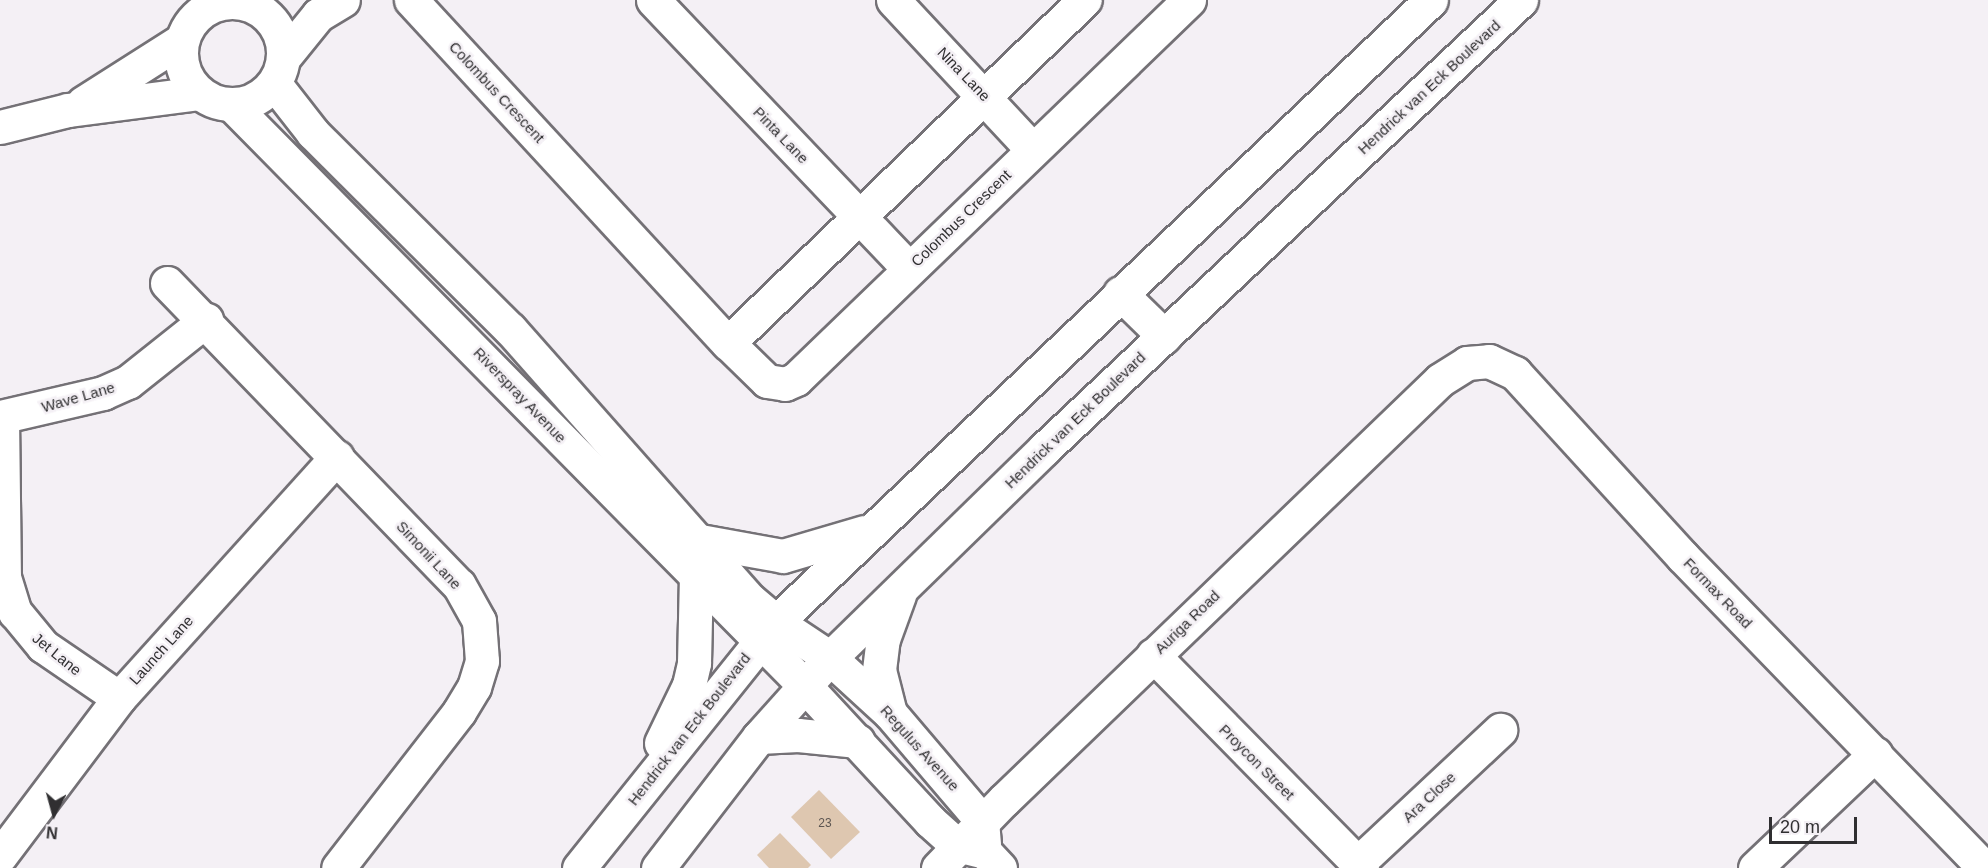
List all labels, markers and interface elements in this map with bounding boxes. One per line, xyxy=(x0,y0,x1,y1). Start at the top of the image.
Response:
street label: Hendrick van Eck Boulevard xyxy=(1354,16,1504,158)
street label: Colombus Crescent xyxy=(446,38,548,146)
street label: Nina Lane xyxy=(934,43,994,105)
street label: Pinta Lane xyxy=(750,103,812,167)
street label: Colombus Crescent xyxy=(907,166,1015,270)
street label: Riverspray Avenue xyxy=(470,343,570,447)
street label: Hendrick van Eck Boulevard xyxy=(1001,348,1149,492)
street label: Wave Lane xyxy=(39,378,117,416)
street label: Simonii Lane xyxy=(393,517,465,593)
street label: Formax Road xyxy=(1680,554,1756,632)
street label: Auriga Road xyxy=(1151,587,1223,657)
street label: Launch Lane xyxy=(125,612,197,688)
street label: Jet Lane xyxy=(29,629,85,679)
street label: Hendrick van Eck Boulevard xyxy=(624,649,754,809)
street label: Regulus Avenue xyxy=(877,701,963,795)
street label: Proycon Street xyxy=(1216,721,1298,803)
street label: Ara Close xyxy=(1399,768,1459,826)
north arrow xyxy=(24,784,84,844)
scale bar xyxy=(1772,805,1860,843)
house number: 23 xyxy=(818,817,832,831)
text: 20 m xyxy=(1780,817,1820,837)
text: N xyxy=(45,823,59,841)

